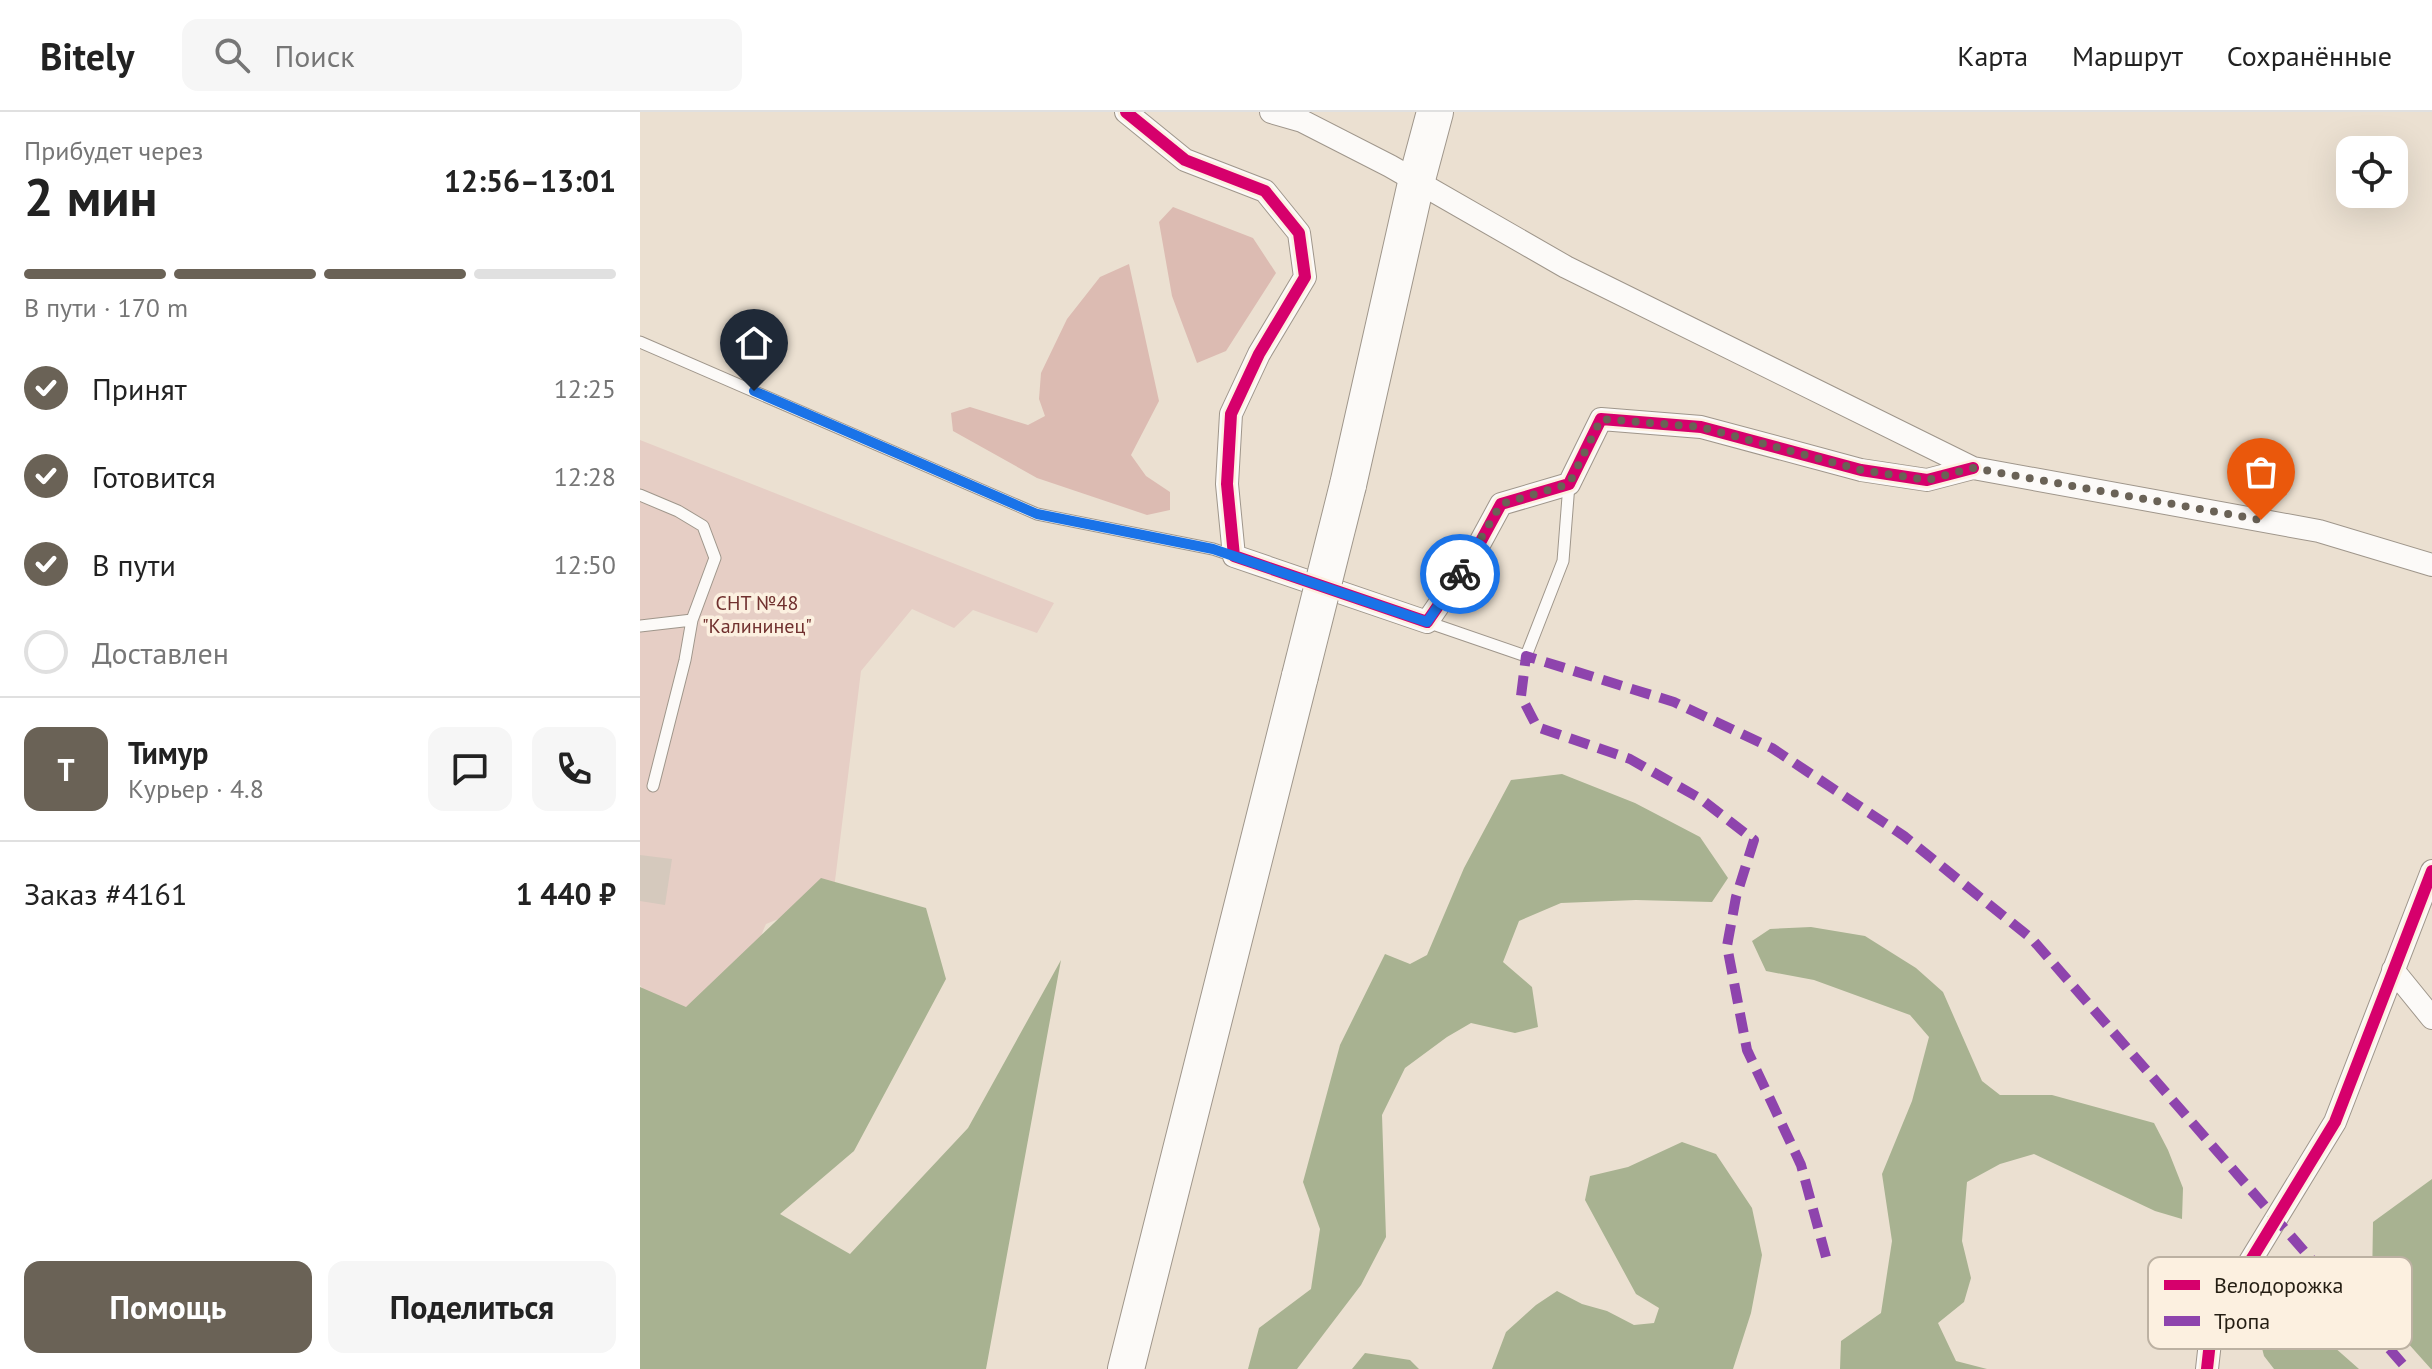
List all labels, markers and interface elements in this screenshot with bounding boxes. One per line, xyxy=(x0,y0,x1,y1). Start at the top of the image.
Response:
search box xyxy=(182,19,742,91)
text: Bitely xyxy=(40,31,134,80)
icon: search xyxy=(210,33,254,77)
text: Поиск xyxy=(274,36,355,75)
text: Карта xyxy=(1957,37,2028,74)
text: Маршрут xyxy=(2072,37,2183,74)
text: Сохранённые xyxy=(2227,37,2392,74)
text: Прибудет через xyxy=(24,134,203,167)
map controls xyxy=(2336,136,2408,208)
button: locate xyxy=(2336,136,2408,208)
text: 12:56–13:01 xyxy=(444,161,616,200)
text: 2 мин xyxy=(24,163,158,230)
text: В пути · 170 m xyxy=(24,291,188,324)
pin xyxy=(720,309,788,391)
icon: home xyxy=(732,321,776,365)
icon: check xyxy=(24,366,68,410)
text: Принят xyxy=(92,369,187,408)
text: 12:25 xyxy=(554,372,616,405)
pin xyxy=(2227,438,2295,520)
icon: bag xyxy=(2239,450,2283,494)
icon: check xyxy=(24,454,68,498)
text: Готовится xyxy=(92,457,216,496)
text: 12:28 xyxy=(554,460,616,493)
courier xyxy=(1420,534,1500,614)
icon: check xyxy=(24,542,68,586)
text: В пути xyxy=(92,545,176,584)
text: 12:50 xyxy=(554,548,616,581)
icon: bike xyxy=(1438,552,1482,596)
park label: СНТ №48 "Калининец" xyxy=(702,590,812,639)
text: Доставлен xyxy=(92,633,229,672)
button: chat xyxy=(428,727,512,811)
button: phone xyxy=(532,727,616,811)
text: Тимур xyxy=(128,733,208,772)
text: Т xyxy=(57,750,75,789)
text: Курьер · 4.8 xyxy=(128,772,264,805)
text: Заказ #4161 xyxy=(24,874,187,913)
text: 1 440 ₽ xyxy=(516,874,616,913)
legend xyxy=(2148,1257,2412,1349)
button: Помощь xyxy=(24,1261,312,1353)
button: Поделиться xyxy=(328,1261,616,1353)
text: Велодорожка xyxy=(2214,1271,2343,1299)
text: Тропа xyxy=(2214,1307,2270,1335)

